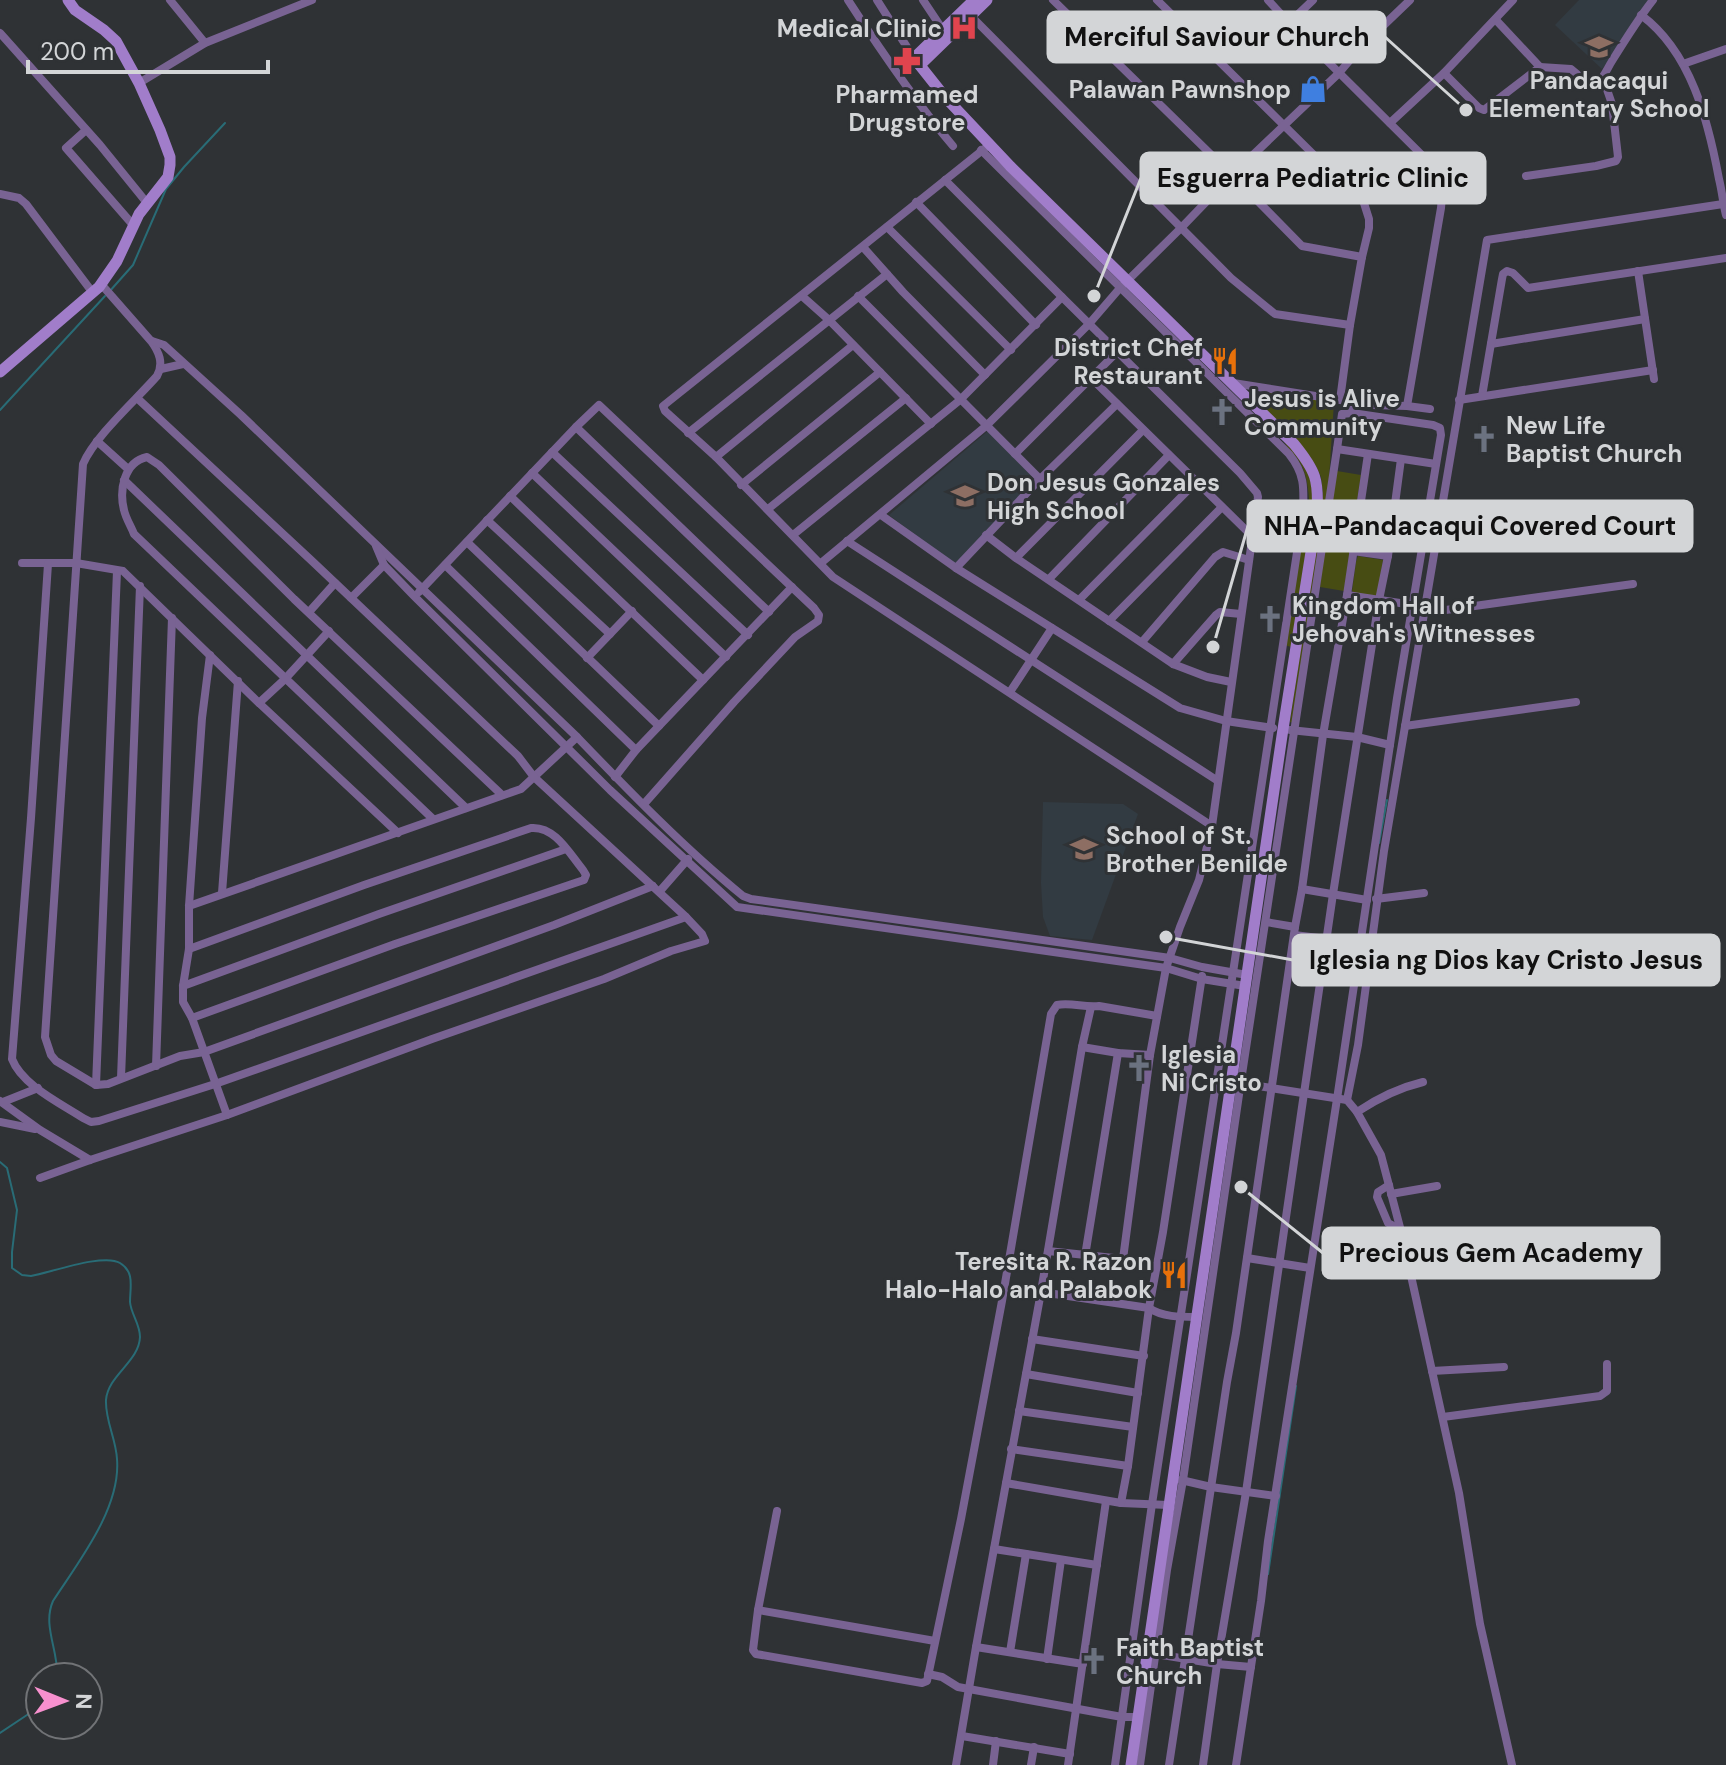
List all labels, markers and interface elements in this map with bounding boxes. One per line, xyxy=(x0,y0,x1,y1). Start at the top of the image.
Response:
callout: Merciful Saviour Church xyxy=(1048,12,1385,62)
place label: Medical Clinic xyxy=(777,13,942,44)
hospital icon: Medical Clinic xyxy=(949,13,979,43)
text: Merciful Saviour Church xyxy=(1064,20,1370,54)
scale bar xyxy=(28,24,268,74)
school or university icon: Pandacaqui Elementary School xyxy=(1584,32,1614,62)
text: 200 m xyxy=(40,36,114,67)
pharmacy icon: Pharmamed Drugstore xyxy=(892,46,922,76)
place label: Pandacaqui Elementary School xyxy=(1489,65,1709,124)
place label: Palawan Pawnshop xyxy=(1069,74,1291,105)
shop icon: Palawan Pawnshop xyxy=(1298,74,1328,104)
place label: Pharmamed Drugstore xyxy=(836,79,978,138)
callout: Esguerra Pediatric Clinic xyxy=(1141,153,1485,203)
text: Esguerra Pediatric Clinic xyxy=(1157,161,1469,195)
place label: District Chef Restaurant xyxy=(1054,332,1203,391)
restaurant icon: District Chef Restaurant xyxy=(1210,346,1240,376)
place label: Jesus is Alive Community xyxy=(1244,383,1400,442)
church icon: Jesus is Alive Community xyxy=(1207,397,1237,427)
place label: New Life Baptist Church xyxy=(1506,410,1682,469)
church icon: New Life Baptist Church xyxy=(1469,424,1499,454)
place label: Don Jesus Gonzales High School xyxy=(987,467,1220,526)
school or university icon: Don Jesus Gonzales High School xyxy=(950,481,980,511)
callout: NHA-Pandacaqui Covered Court xyxy=(1248,501,1692,551)
text: NHA-Pandacaqui Covered Court xyxy=(1264,509,1676,543)
place label: Kingdom Hall of Jehovah's Witnesses xyxy=(1292,590,1535,649)
church icon: Kingdom Hall of Jehovah's Witnesses xyxy=(1255,604,1285,634)
place label: School of St. Brother Benilde xyxy=(1106,820,1288,879)
school or university icon: School of St. Brother Benilde xyxy=(1069,834,1099,864)
callout: Iglesia ng Dios kay Cristo Jesus xyxy=(1293,935,1719,985)
text: Iglesia ng Dios kay Cristo Jesus xyxy=(1309,943,1703,977)
place label: Iglesia Ni Cristo xyxy=(1161,1039,1262,1098)
church icon: Iglesia Ni Cristo xyxy=(1124,1053,1154,1083)
callout: Precious Gem Academy xyxy=(1323,1228,1659,1278)
text: Precious Gem Academy xyxy=(1339,1236,1644,1270)
place label: Teresita R. Razon Halo-Halo and Palabok xyxy=(885,1246,1152,1305)
restaurant icon: Teresita R. Razon Halo-Halo and Palabok xyxy=(1159,1260,1189,1290)
place label: Faith Baptist Church xyxy=(1116,1632,1264,1691)
church icon: Faith Baptist Church xyxy=(1079,1646,1109,1676)
north arrow xyxy=(24,1661,104,1741)
text: N xyxy=(69,1693,98,1710)

